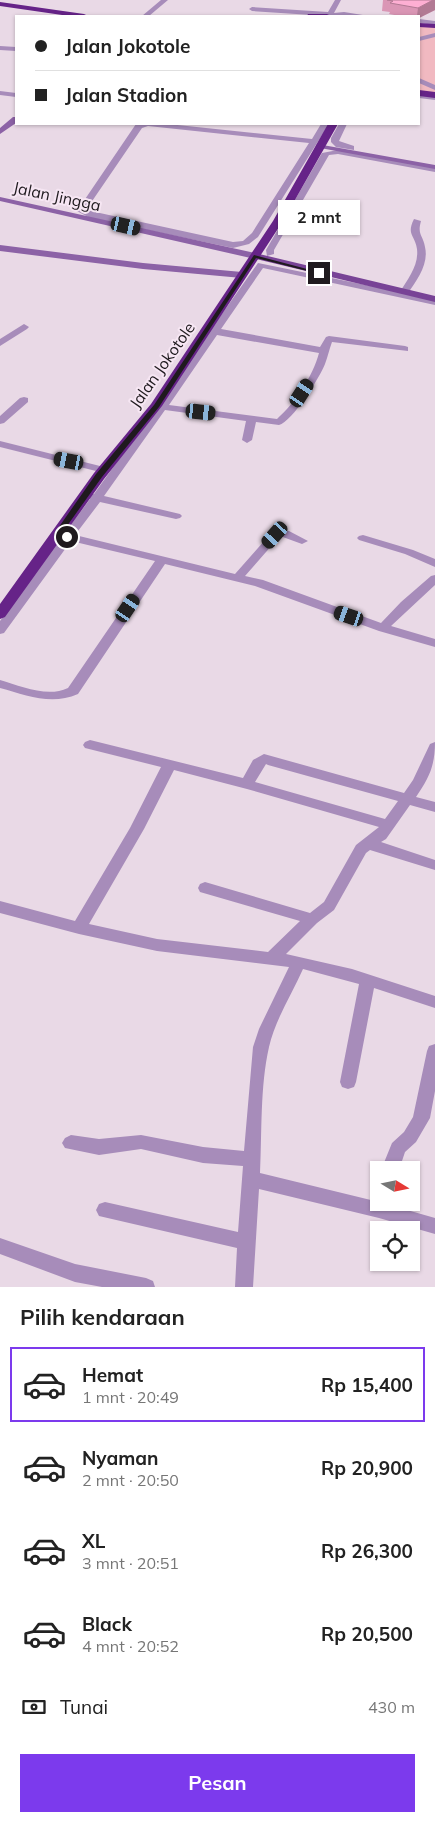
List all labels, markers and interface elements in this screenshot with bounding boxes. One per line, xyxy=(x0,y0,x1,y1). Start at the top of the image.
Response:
text: Jalan Jokotole xyxy=(65,34,190,58)
text: Jalan Stadion xyxy=(65,83,188,107)
street label: Jalan Jingga xyxy=(11,177,103,215)
callout: 2 mnt xyxy=(278,200,360,236)
text: 2 mnt xyxy=(297,207,341,227)
car xyxy=(109,215,142,237)
route end xyxy=(308,262,330,284)
street label: Jalan Jokotole xyxy=(125,318,199,412)
car xyxy=(287,376,316,410)
car xyxy=(185,403,216,421)
car xyxy=(52,451,85,471)
car xyxy=(259,519,290,551)
route start xyxy=(56,526,78,548)
car xyxy=(113,591,142,625)
car xyxy=(332,604,365,628)
north arrow xyxy=(370,1161,420,1211)
map controls xyxy=(370,1161,420,1271)
button: locate xyxy=(370,1221,420,1271)
text: Pilih kendaraan xyxy=(20,1303,185,1331)
icon: car xyxy=(22,1362,67,1407)
text: Hemat xyxy=(82,1363,143,1387)
text: Rp 15,400 xyxy=(321,1373,413,1397)
text: 1 mnt · 20:49 xyxy=(82,1387,179,1407)
icon: car xyxy=(22,1445,67,1490)
text: Nyaman xyxy=(82,1446,159,1470)
text: Rp 20,900 xyxy=(321,1456,413,1480)
text: 2 mnt · 20:50 xyxy=(82,1470,179,1490)
icon: car xyxy=(22,1528,67,1573)
text: XL xyxy=(82,1529,105,1553)
text: Rp 26,300 xyxy=(321,1539,413,1563)
text: 3 mnt · 20:51 xyxy=(82,1553,179,1573)
icon: car xyxy=(22,1611,67,1656)
text: Black xyxy=(82,1612,132,1636)
text: Rp 20,500 xyxy=(321,1622,413,1646)
text: 4 mnt · 20:52 xyxy=(82,1636,179,1656)
icon: cash xyxy=(20,1693,48,1721)
text: Tunai xyxy=(60,1695,108,1719)
text: 430 m xyxy=(368,1697,415,1717)
button: Pesan xyxy=(20,1754,415,1812)

